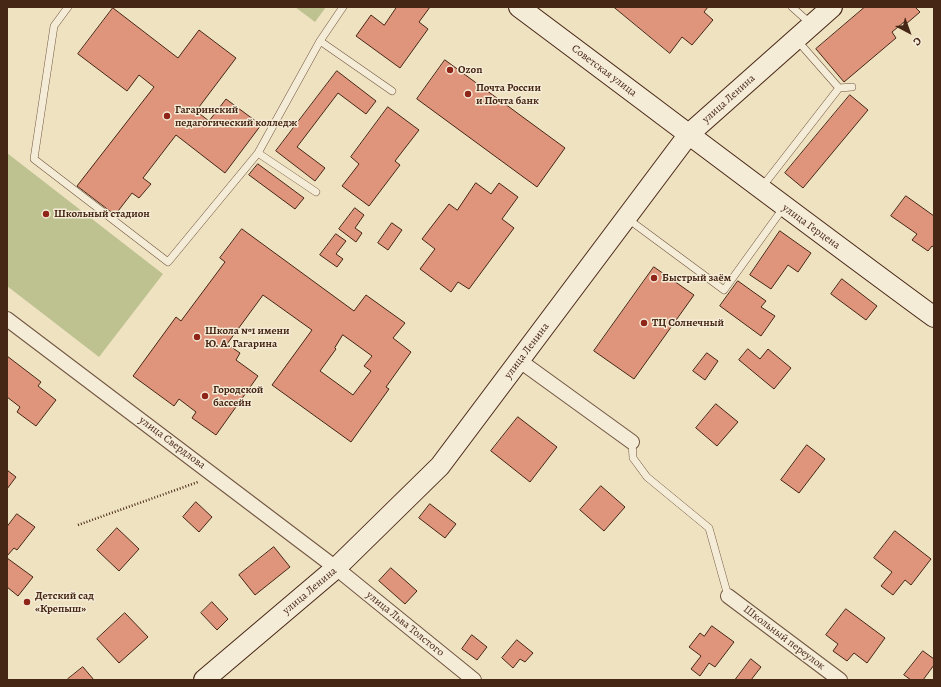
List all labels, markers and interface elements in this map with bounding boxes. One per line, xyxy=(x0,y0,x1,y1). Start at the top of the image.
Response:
north arrow xyxy=(889,12,929,52)
text: С xyxy=(910,34,925,49)
street label: Советская улица xyxy=(569,42,639,100)
place label: Ozon xyxy=(458,63,482,77)
marker: Ozon xyxy=(445,65,455,75)
street label: улица Ленина xyxy=(700,72,758,126)
place label: Почта России и Почта банк xyxy=(476,81,541,107)
marker: Почта России и Почта банк xyxy=(463,89,473,99)
place label: Гагаринский педагогический колледж xyxy=(175,103,297,129)
marker: Гагаринский педагогический колледж xyxy=(162,111,172,121)
street label: улица Герцена xyxy=(779,202,843,252)
place label: Школьный стадион xyxy=(54,207,150,221)
marker: Школьный стадион xyxy=(41,209,51,219)
place label: Быстрый заём xyxy=(662,271,731,285)
marker: Быстрый заём xyxy=(649,273,659,283)
place label: ТЦ Солнечный xyxy=(652,316,724,330)
marker: ТЦ Солнечный xyxy=(639,318,649,328)
street label: улица Ленина xyxy=(502,320,552,382)
place label: Школа №1 имени Ю. А. Гагарина xyxy=(205,324,290,350)
marker: Школа №1 имени Ю. А. Гагарина xyxy=(192,332,202,342)
place label: Городской бассейн xyxy=(213,383,263,409)
marker: Городской бассейн xyxy=(200,391,210,401)
street label: улица Свердлова xyxy=(136,414,208,472)
street label: улица Ленина xyxy=(280,565,340,617)
place label: Детский сад «Крепыш» xyxy=(35,589,94,615)
street label: улица Льва Толстого xyxy=(363,589,447,659)
marker: Детский сад «Крепыш» xyxy=(22,597,32,607)
street label: Школьный переулок xyxy=(740,603,828,673)

